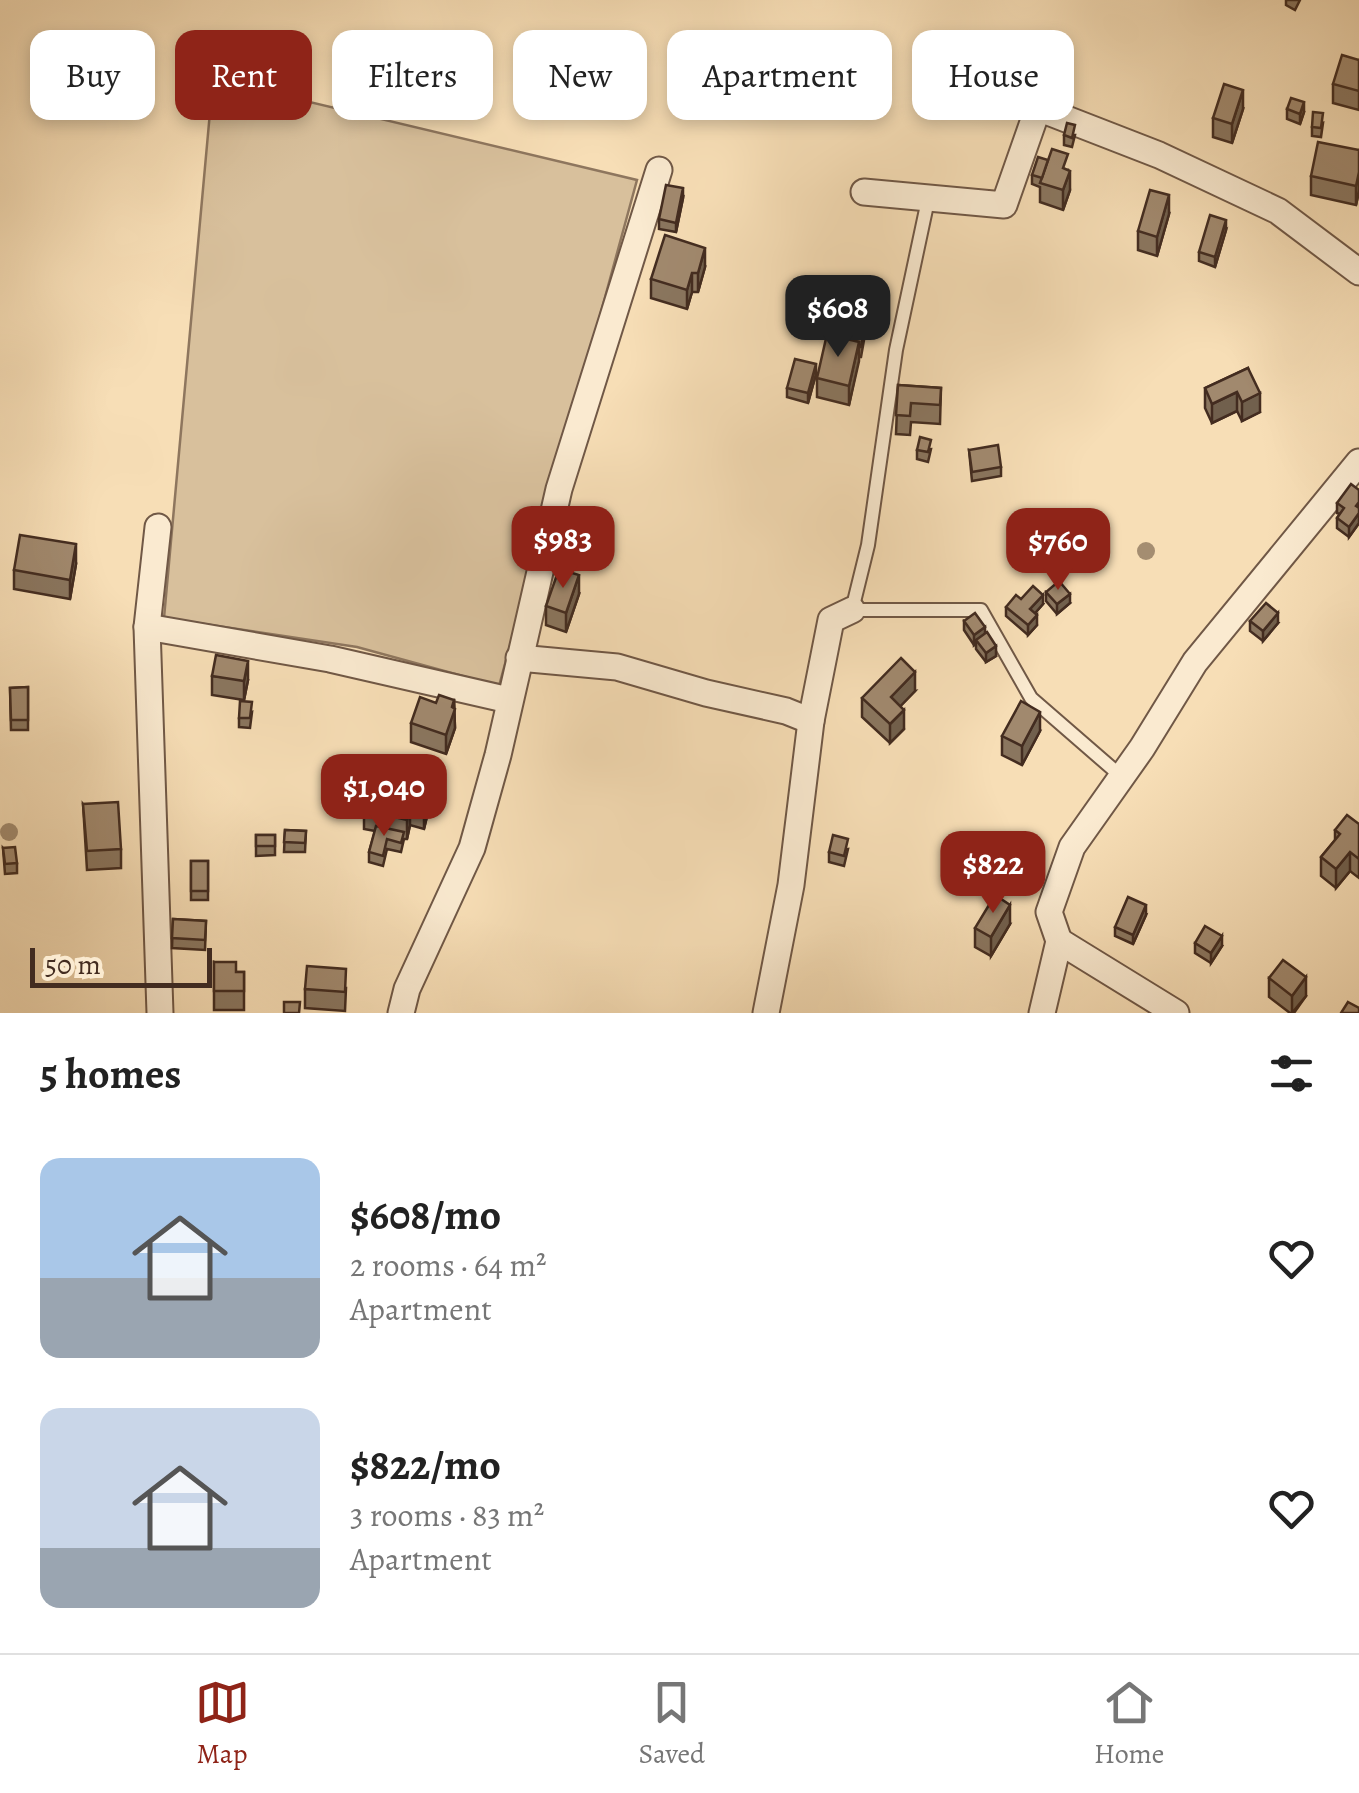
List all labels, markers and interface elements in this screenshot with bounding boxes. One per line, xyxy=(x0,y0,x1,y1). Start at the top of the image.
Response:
chip: Buy xyxy=(30,30,155,120)
chip: Rent xyxy=(175,30,312,120)
chip: Filters xyxy=(332,30,493,120)
chip: New xyxy=(513,30,647,120)
chip: Apartment xyxy=(667,30,892,120)
chip: House xyxy=(912,30,1074,120)
pin: $608 xyxy=(779,275,897,360)
text: $608 xyxy=(807,285,869,329)
pin: $983 xyxy=(504,506,622,591)
pin: $760 xyxy=(999,508,1117,593)
text: $983 xyxy=(534,516,592,560)
text: $760 xyxy=(1028,518,1088,562)
pin: $1,040 xyxy=(303,754,465,839)
text: $1,040 xyxy=(343,764,425,808)
pin: $822 xyxy=(934,831,1052,916)
text: $822 xyxy=(962,841,1024,885)
scale bar xyxy=(30,943,212,988)
text: 50 m xyxy=(45,946,101,984)
text: 5 homes xyxy=(40,1045,181,1102)
icon: filters xyxy=(1264,1046,1319,1101)
text: $608/mo xyxy=(350,1186,501,1243)
icon: home xyxy=(120,1198,240,1318)
icon: heart xyxy=(1264,1231,1319,1286)
text: 2 rooms · 64 m² xyxy=(350,1243,547,1287)
text: Apartment xyxy=(350,1287,492,1331)
text: $822/mo xyxy=(350,1436,501,1493)
icon: home xyxy=(120,1448,240,1568)
icon: heart xyxy=(1264,1481,1319,1536)
text: 3 rooms · 83 m² xyxy=(350,1493,544,1537)
text: Apartment xyxy=(350,1537,492,1581)
tab: Map xyxy=(195,1675,250,1773)
tab: Saved xyxy=(639,1675,705,1773)
tab: Home xyxy=(1094,1675,1164,1773)

